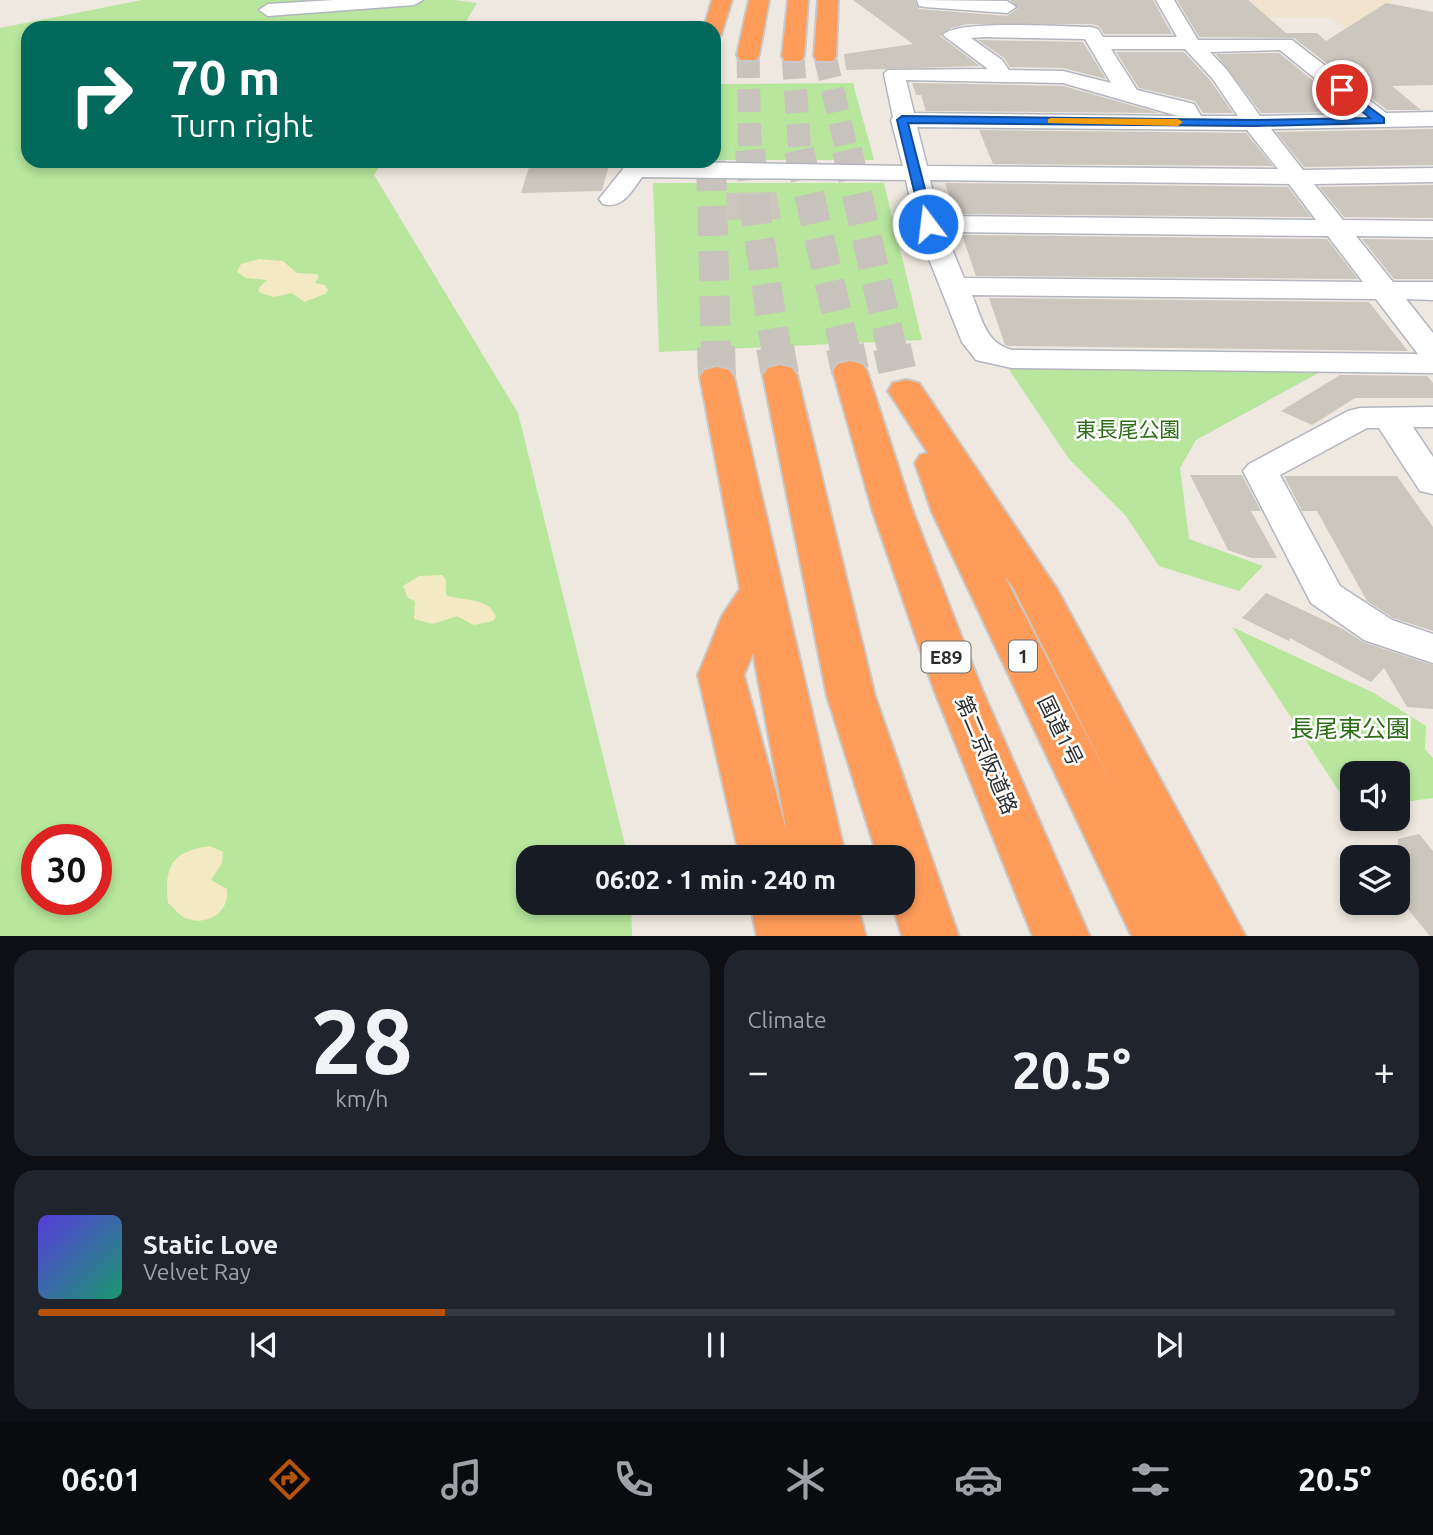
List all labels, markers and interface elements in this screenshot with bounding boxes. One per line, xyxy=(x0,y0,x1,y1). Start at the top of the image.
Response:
icon: right xyxy=(56,49,147,140)
text: 70 m xyxy=(171,49,280,104)
pin xyxy=(1312,60,1372,120)
icon: arrive xyxy=(1323,71,1361,109)
text: Turn right xyxy=(171,107,313,143)
position arrow xyxy=(891,187,965,261)
park label: 東長尾公園 xyxy=(1076,417,1181,441)
road number: 1 xyxy=(1009,640,1037,671)
road number: E89 xyxy=(922,642,970,672)
street label: 第二京阪道路 xyxy=(951,692,1023,817)
street label: 国道1号 xyxy=(1034,692,1088,769)
park label: 長尾東公園 xyxy=(1290,715,1410,742)
map controls xyxy=(1340,761,1410,915)
button: sound xyxy=(1340,761,1410,831)
speed limit sign: 30 xyxy=(21,824,112,915)
button: layers xyxy=(1340,845,1410,915)
text: 06:02 · 1 min · 240 m xyxy=(595,865,836,894)
text: 28 xyxy=(310,989,413,1091)
text: Climate xyxy=(748,1007,827,1032)
text: 20.5° xyxy=(1012,1041,1131,1099)
text: − xyxy=(748,1050,769,1092)
text: + xyxy=(1374,1050,1395,1092)
text: km/h xyxy=(335,1086,388,1111)
text: Static Love xyxy=(143,1230,278,1259)
text: Velvet Ray xyxy=(143,1259,251,1284)
icon: previous xyxy=(245,1326,283,1364)
icon: pause xyxy=(697,1326,735,1364)
icon: next xyxy=(1150,1326,1188,1364)
icon: directions xyxy=(265,1455,314,1504)
icon: music xyxy=(437,1455,486,1504)
icon: phone xyxy=(609,1455,658,1504)
icon: climate xyxy=(781,1455,830,1504)
icon: car xyxy=(954,1455,1003,1504)
icon: filters xyxy=(1126,1455,1175,1504)
text: 06:01 xyxy=(62,1461,142,1497)
text: 20.5° xyxy=(1298,1461,1371,1497)

